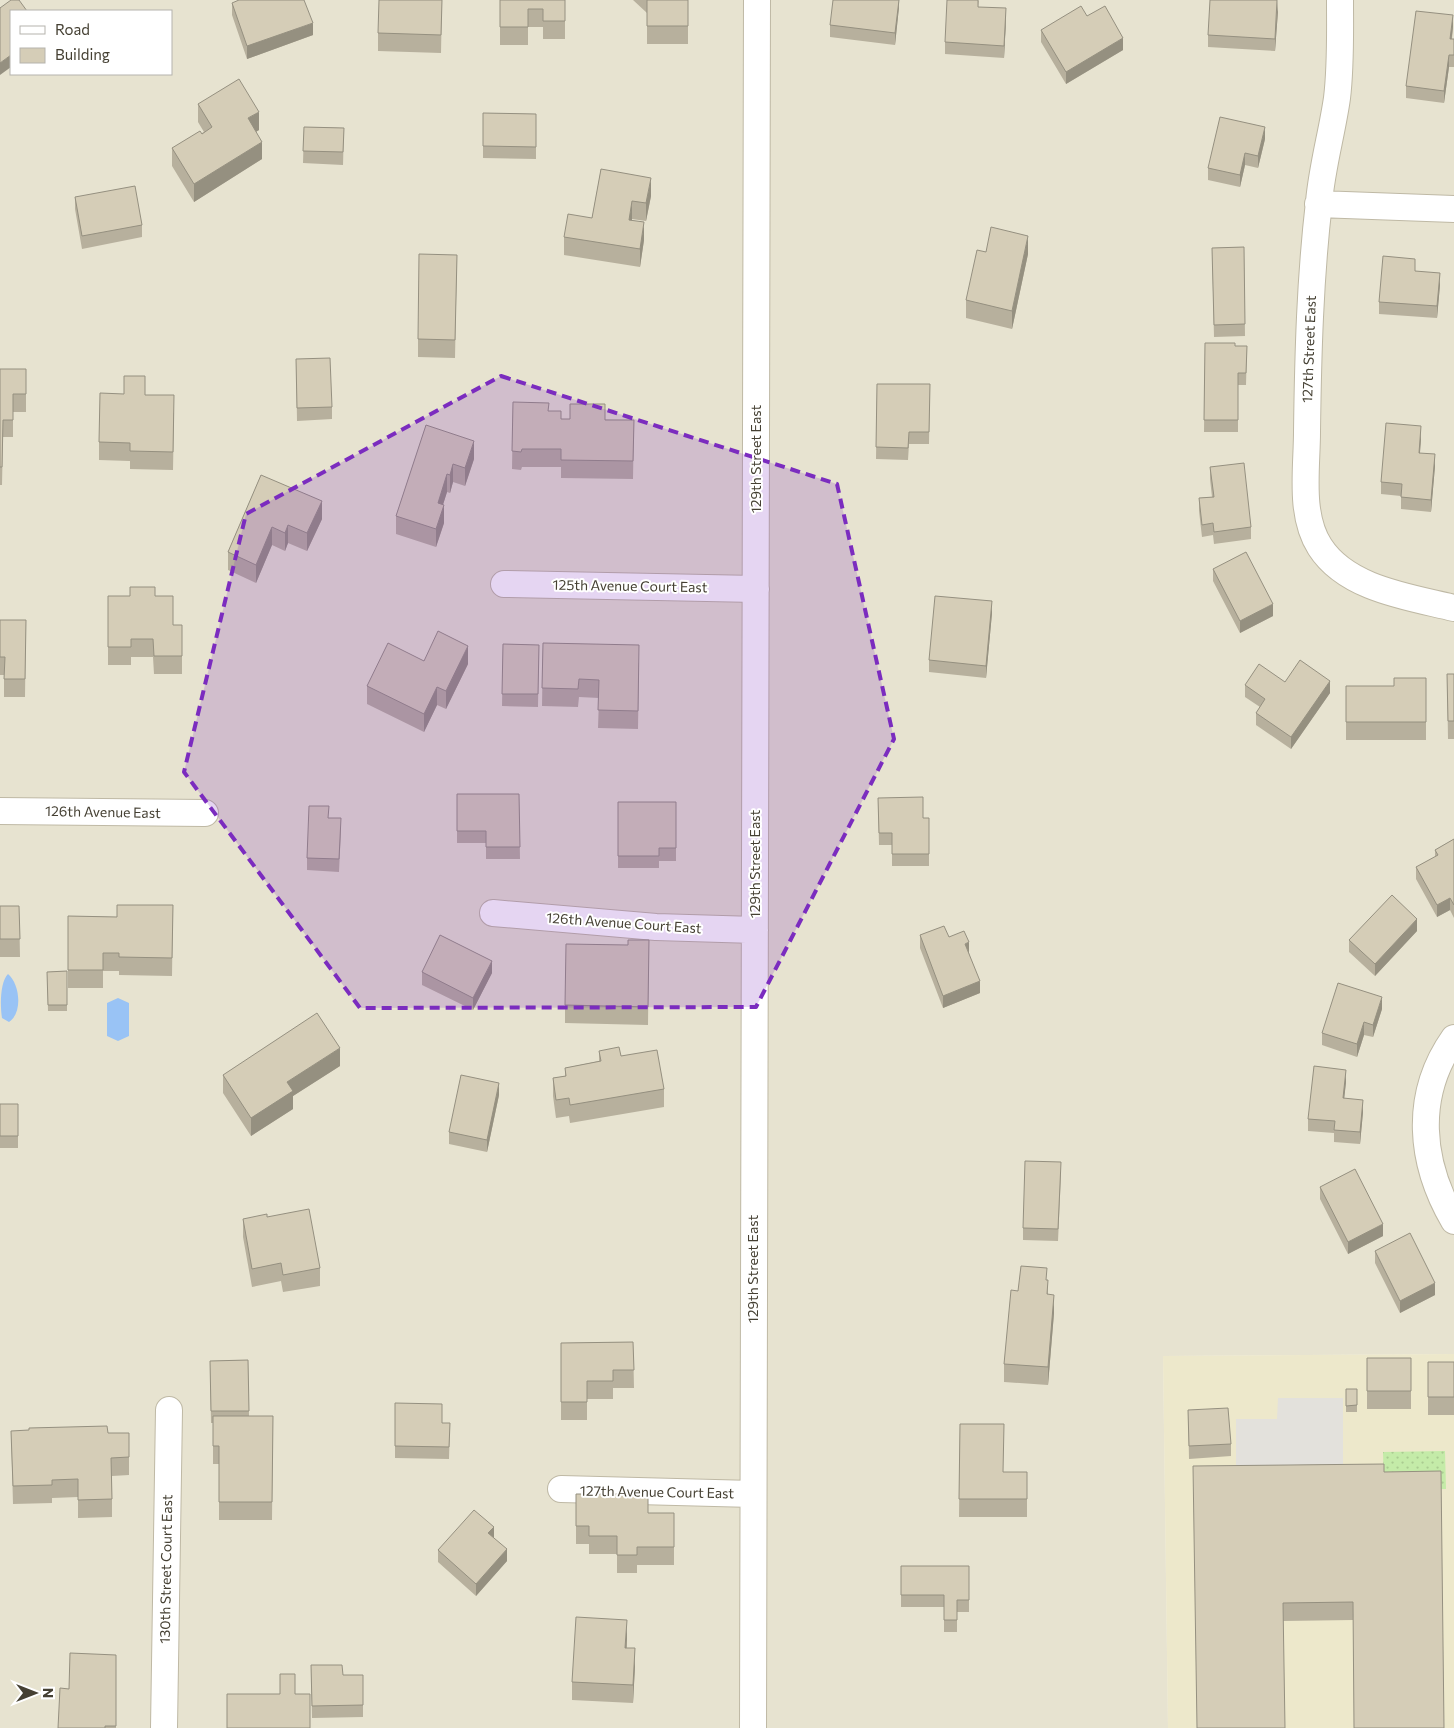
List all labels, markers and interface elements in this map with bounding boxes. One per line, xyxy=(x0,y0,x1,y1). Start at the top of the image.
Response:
legend xyxy=(10,10,172,75)
text: Road xyxy=(55,20,90,38)
text: Building xyxy=(55,45,110,63)
street label: 127th Street East xyxy=(1298,295,1319,403)
street label: 129th Street East xyxy=(747,404,764,513)
street label: 125th Avenue Court East xyxy=(552,576,708,595)
street label: 126th Avenue East xyxy=(45,802,161,821)
street label: 129th Street East xyxy=(746,809,763,918)
street label: 126th Avenue Court East xyxy=(546,909,702,936)
street label: 129th Street East xyxy=(744,1214,761,1323)
street label: 127th Avenue Court East xyxy=(580,1482,735,1501)
street label: 130th Street Court East xyxy=(156,1494,175,1644)
north arrow xyxy=(10,1668,60,1718)
text: N xyxy=(40,1688,57,1698)

